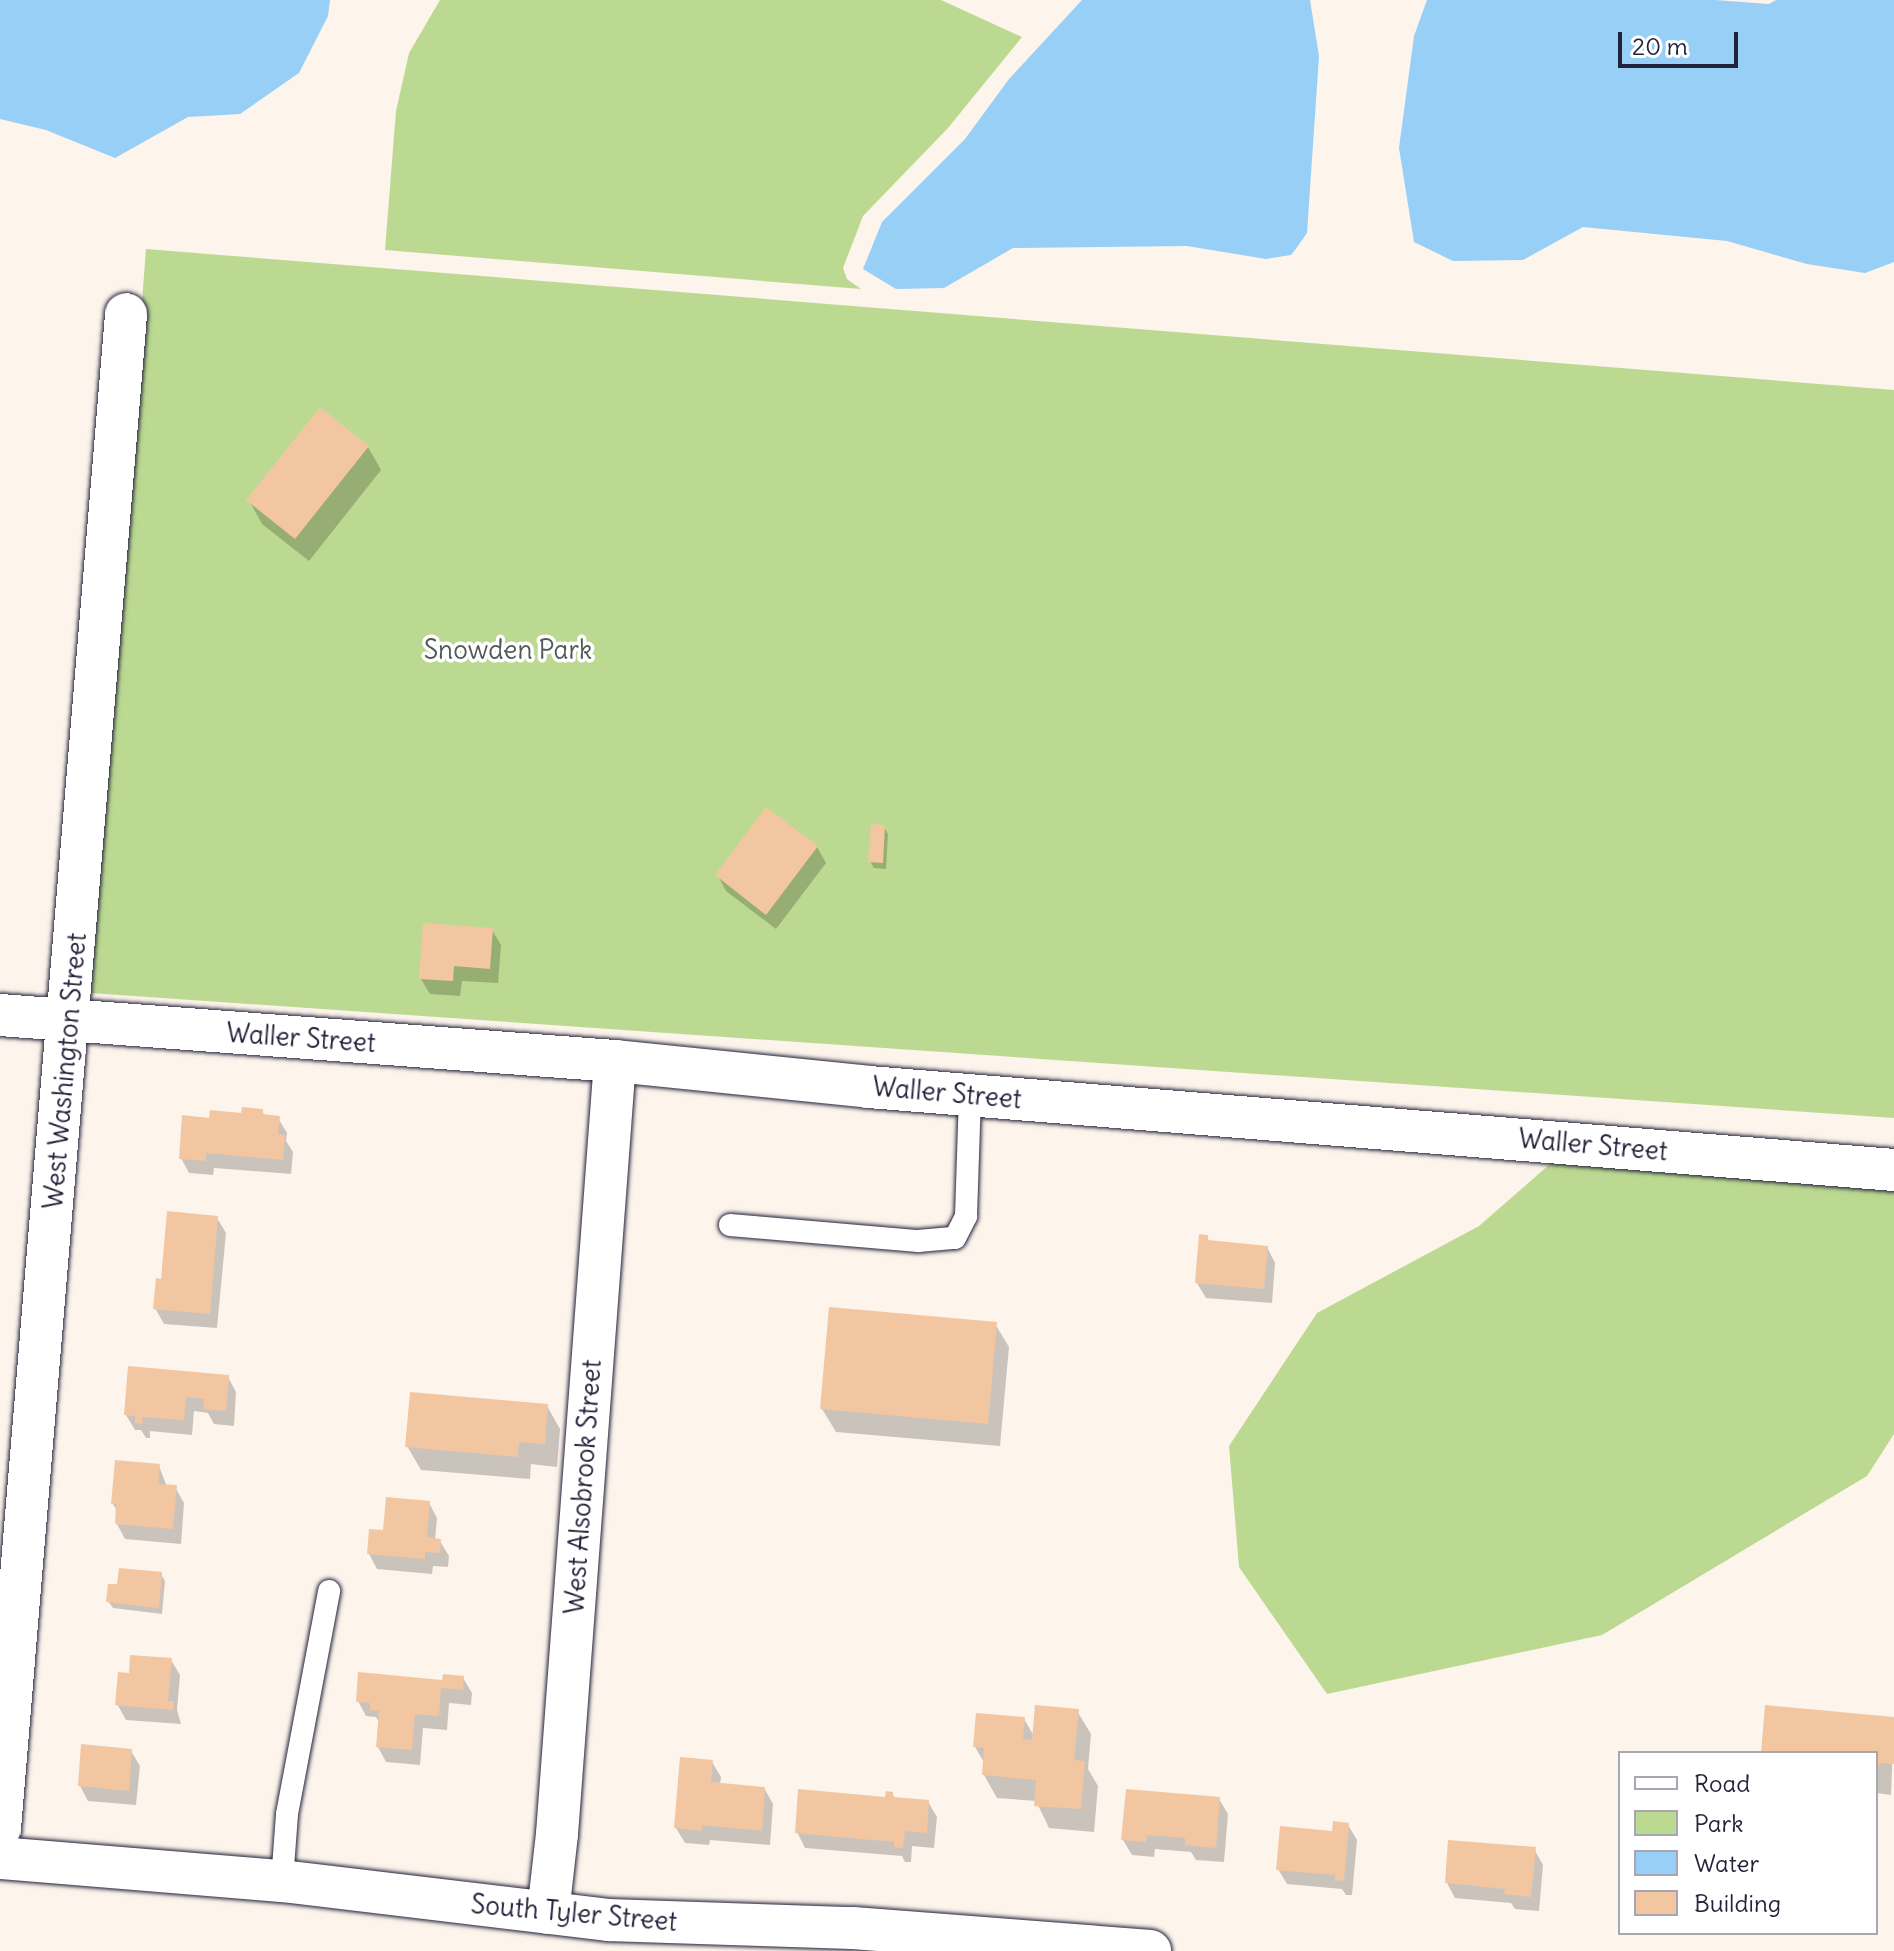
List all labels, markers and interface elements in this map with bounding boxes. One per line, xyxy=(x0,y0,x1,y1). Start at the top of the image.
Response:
scale bar xyxy=(1622,16,1742,66)
text: 20 m xyxy=(1632,31,1688,61)
park label: Snowden Park xyxy=(424,634,592,666)
street label: West Washington Street xyxy=(37,932,93,1210)
street label: Waller Street xyxy=(225,1017,377,1059)
street label: Waller Street xyxy=(871,1071,1023,1115)
street label: Waller Street xyxy=(1517,1123,1669,1167)
street label: West Alsobrook Street xyxy=(559,1359,607,1615)
legend xyxy=(1618,1751,1878,1935)
text: Road xyxy=(1694,1768,1750,1798)
text: Park xyxy=(1694,1808,1744,1838)
text: Water xyxy=(1694,1848,1759,1878)
street label: South Tyler Street xyxy=(470,1888,678,1938)
text: Building xyxy=(1694,1888,1781,1918)

